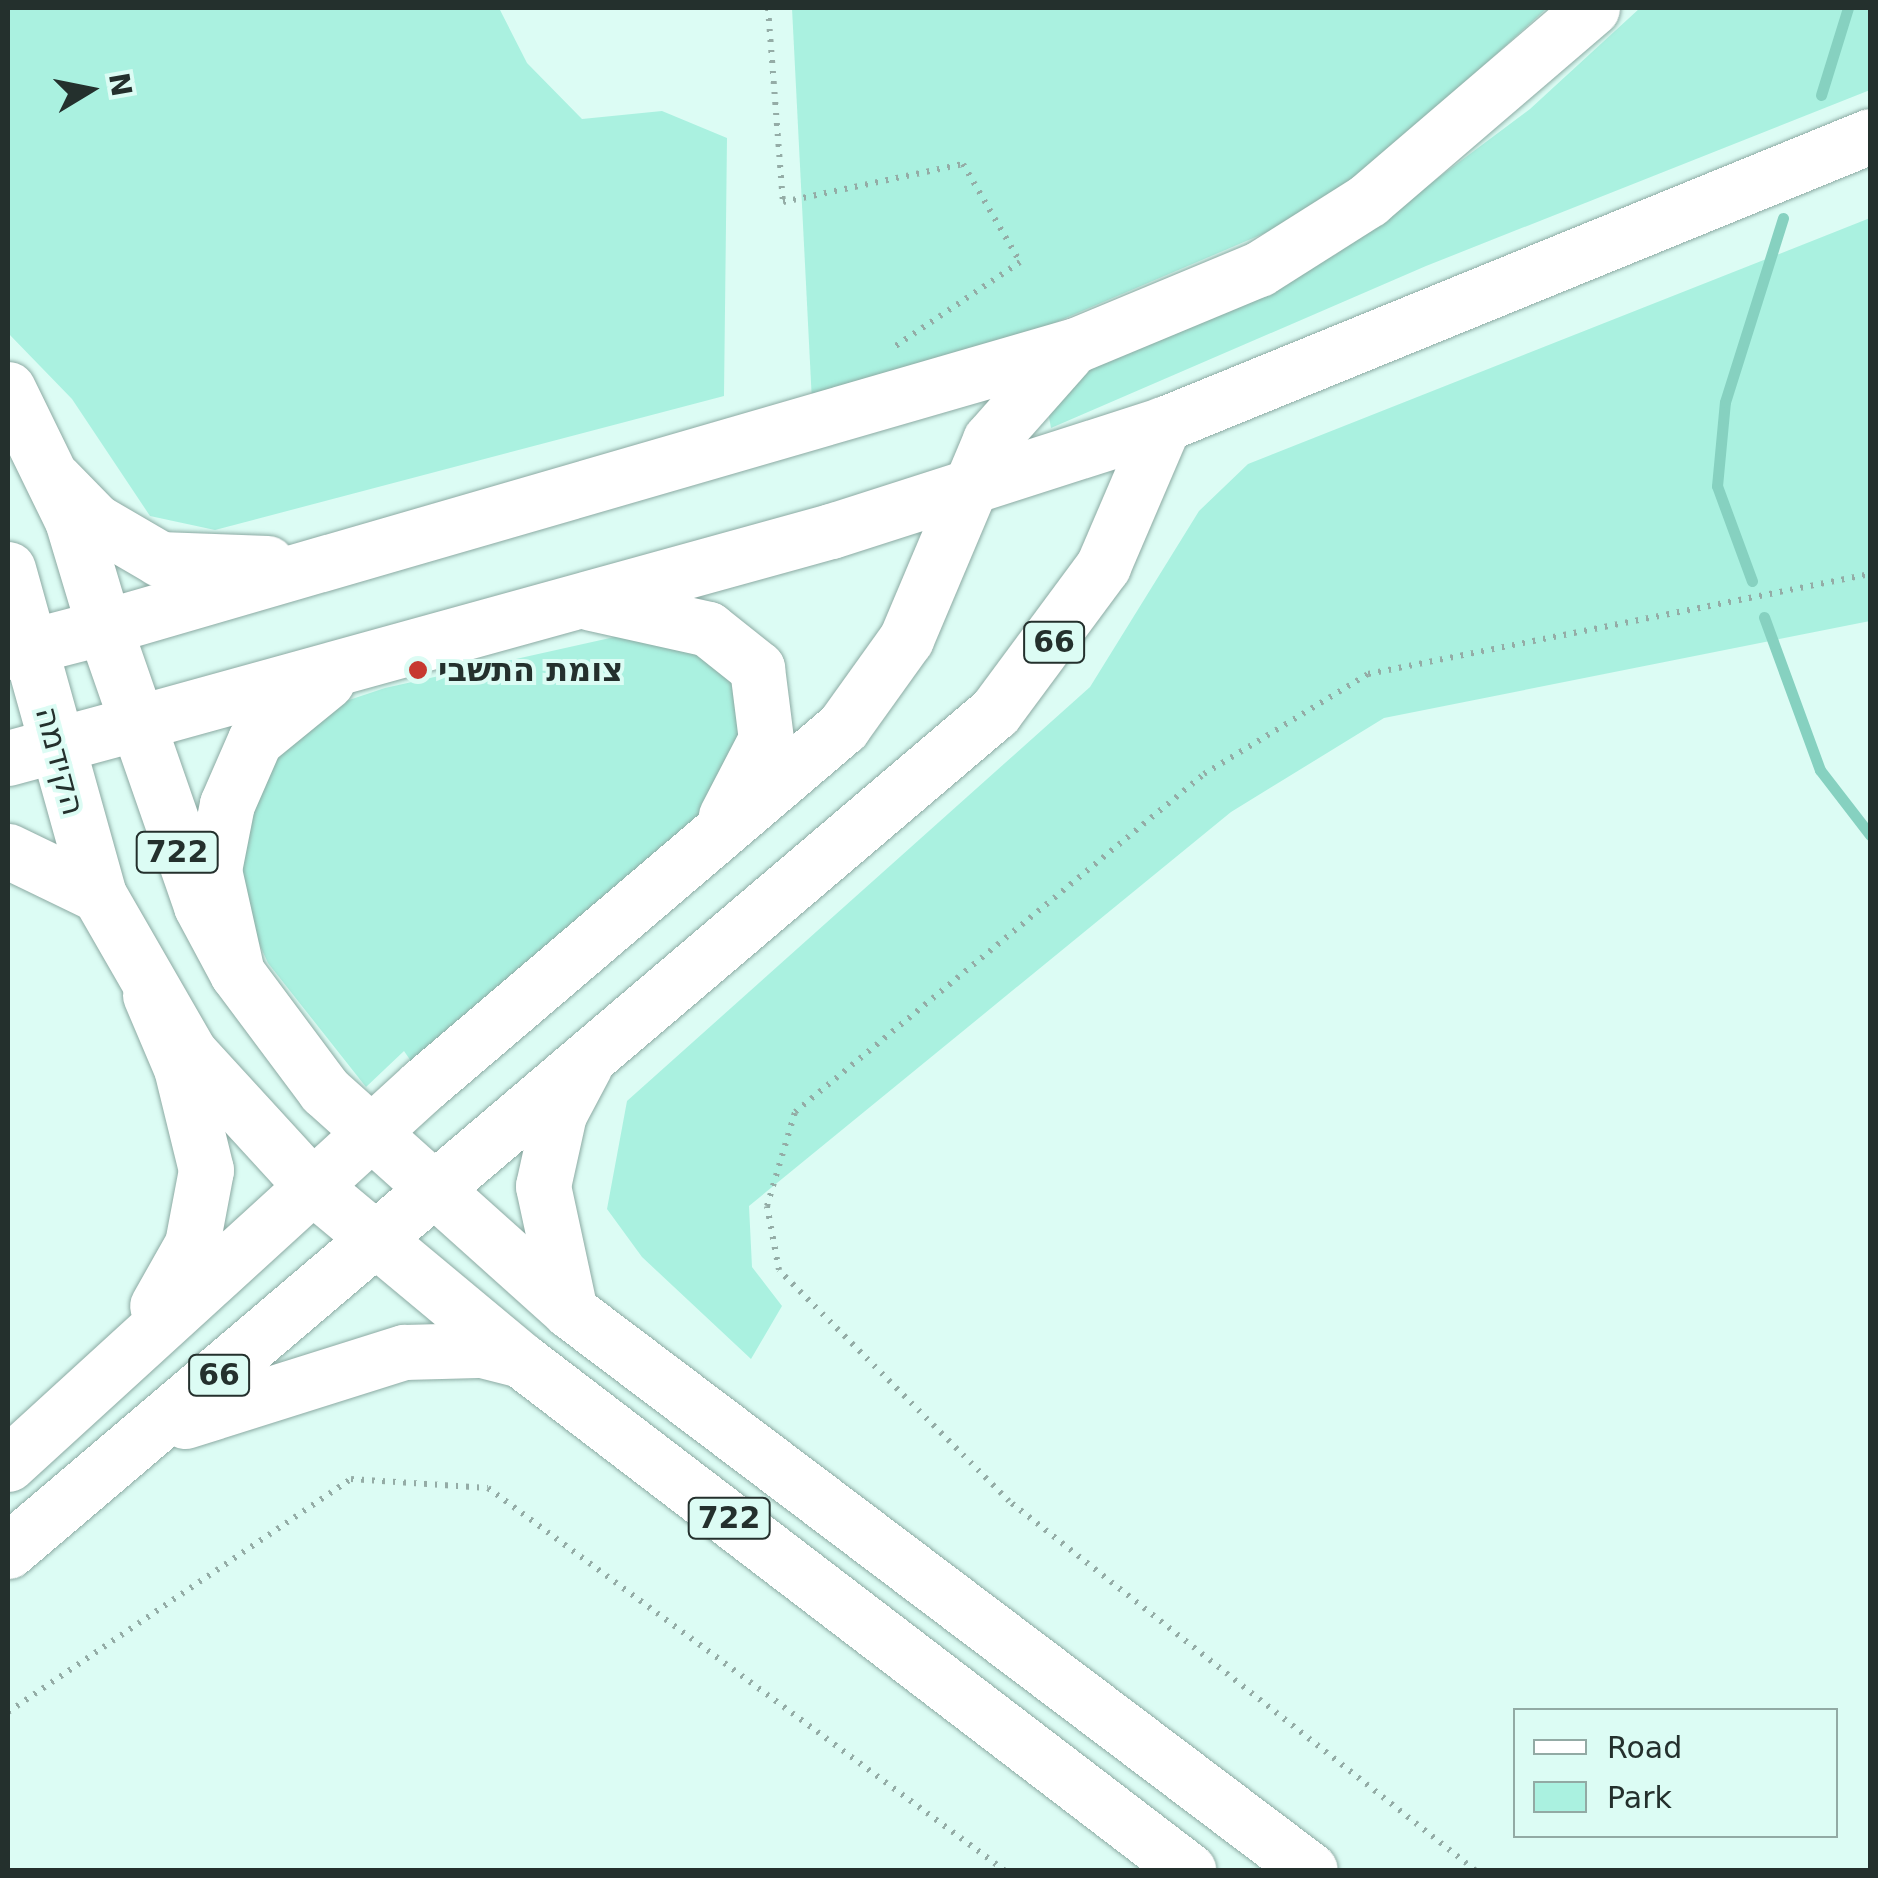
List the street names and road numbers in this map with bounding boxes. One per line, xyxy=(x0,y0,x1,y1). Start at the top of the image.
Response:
road number: 66 xyxy=(1022,617,1086,667)
street label: הקידמה xyxy=(27,702,93,820)
road number: 722 xyxy=(134,827,220,877)
road number: 66 xyxy=(186,1350,252,1400)
road number: 722 xyxy=(686,1493,772,1543)

